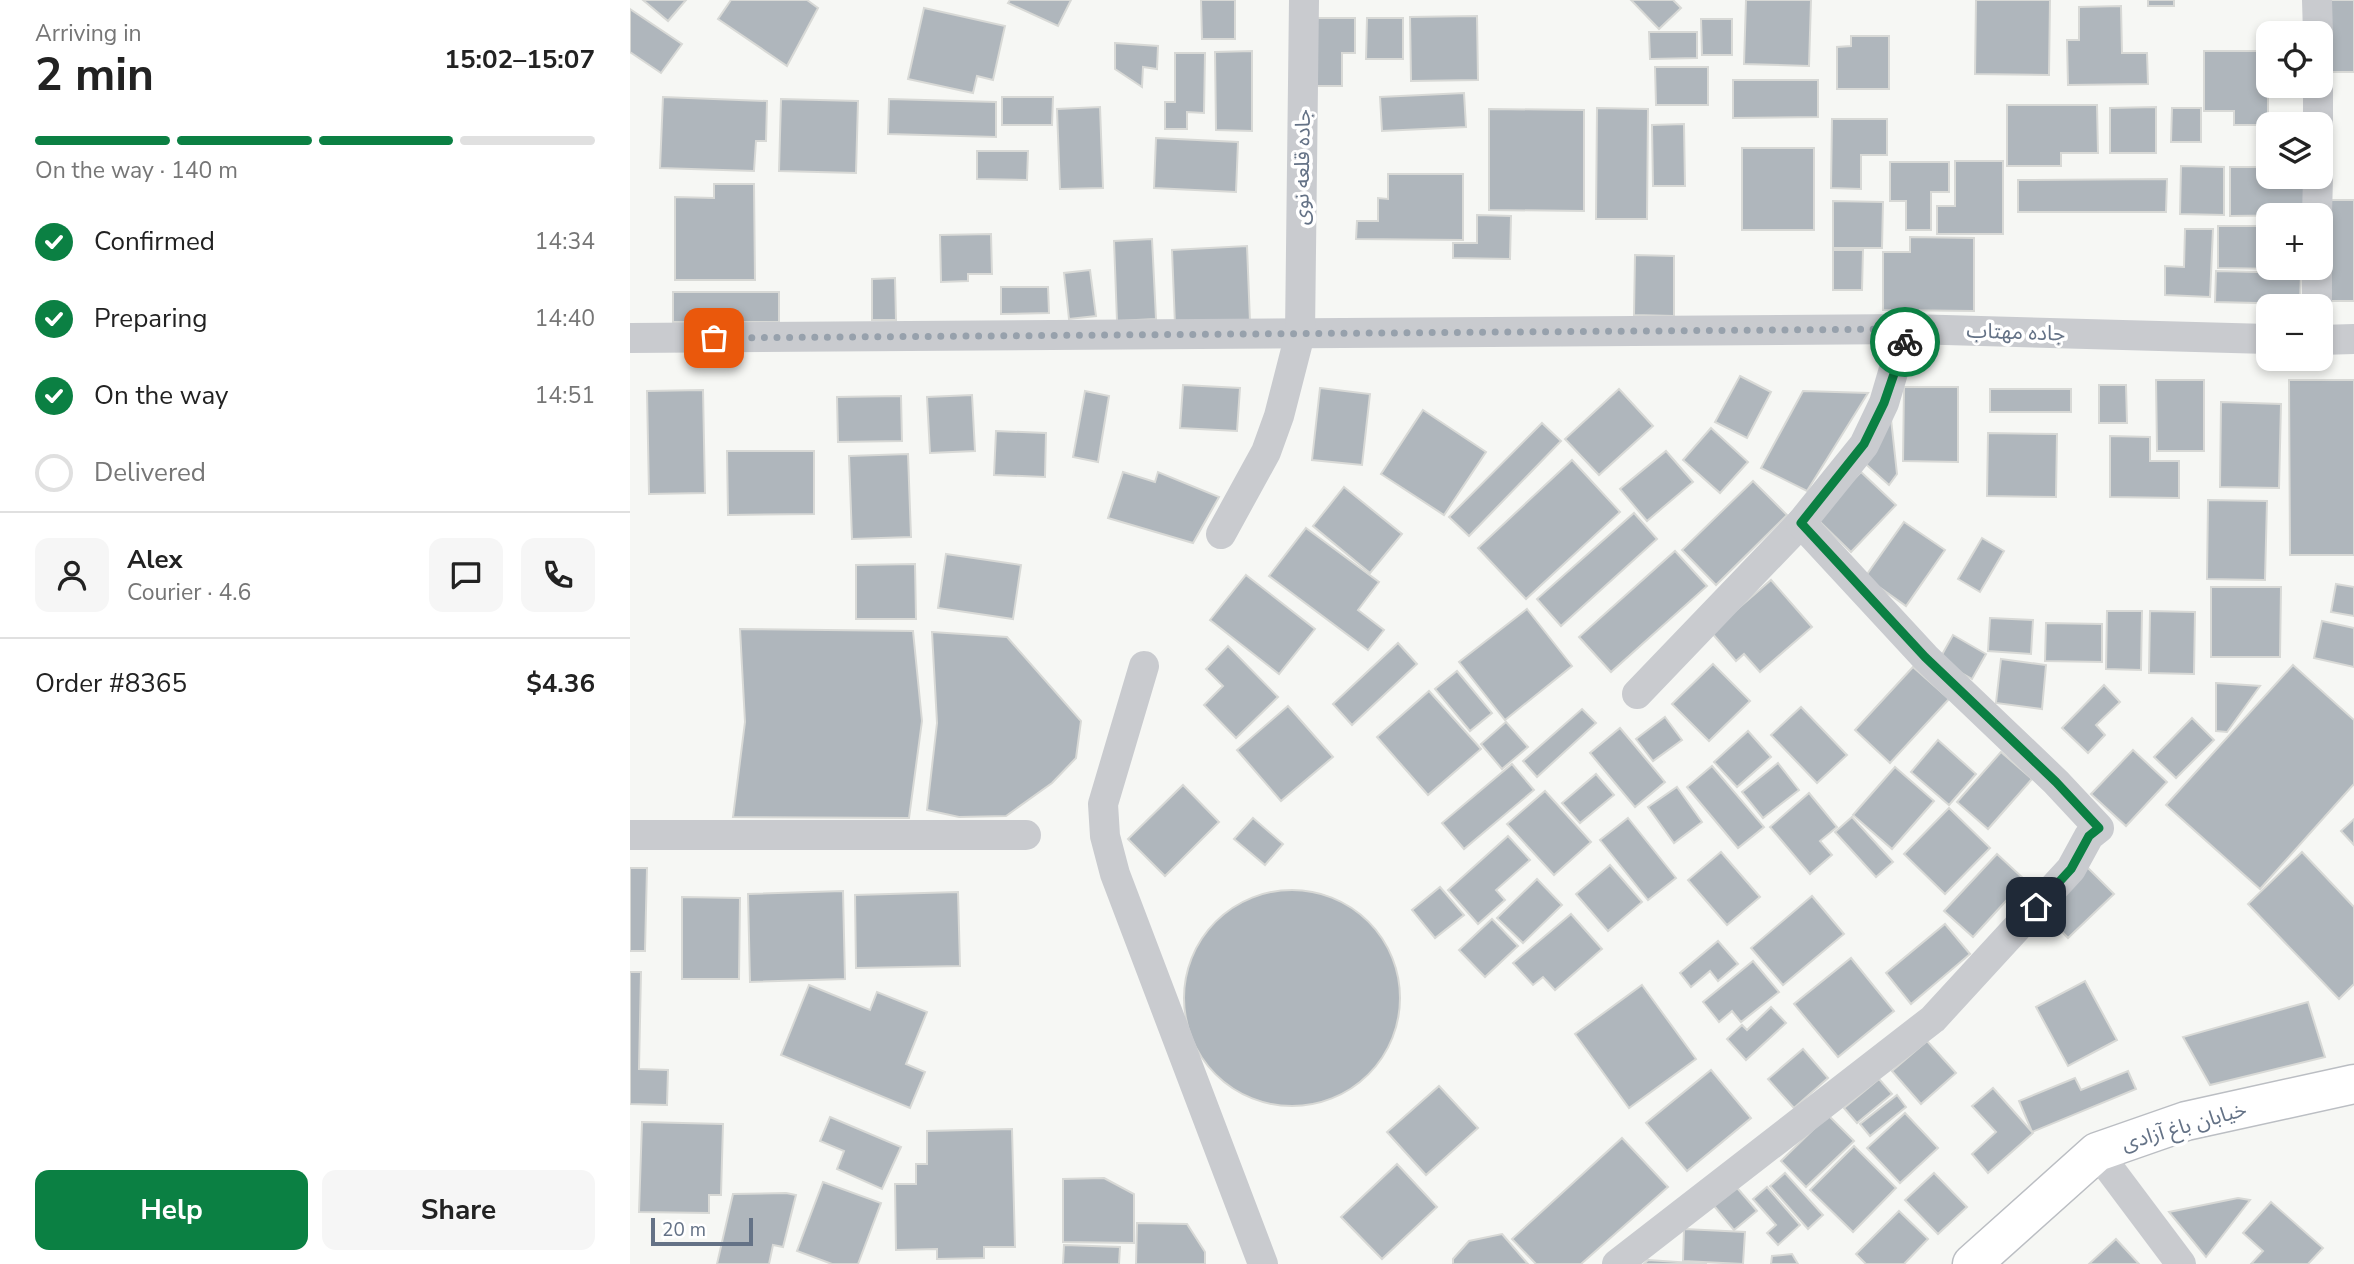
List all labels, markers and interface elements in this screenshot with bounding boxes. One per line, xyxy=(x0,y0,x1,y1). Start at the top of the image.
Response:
text: Arriving in xyxy=(35,18,142,49)
map controls xyxy=(2256,21,2333,371)
button: locate xyxy=(2256,21,2333,98)
text: 15:02–15:07 xyxy=(444,42,595,77)
text: 2 min xyxy=(35,43,154,106)
street label: جاده قلعه نوی xyxy=(1287,109,1317,225)
button: layers xyxy=(2256,112,2333,189)
text: On the way · 140 m xyxy=(35,155,238,186)
button: + xyxy=(2256,203,2333,280)
icon: check xyxy=(35,223,73,261)
text: Confirmed xyxy=(94,224,215,259)
text: 14:34 xyxy=(535,226,595,257)
button: − xyxy=(2256,294,2333,371)
icon: check xyxy=(35,300,73,338)
text: Preparing xyxy=(94,301,207,336)
text: 14:40 xyxy=(535,303,595,334)
courier xyxy=(1870,307,1940,377)
pin xyxy=(684,308,744,368)
street label: جاده مهتاب xyxy=(1966,316,2066,348)
icon: bag xyxy=(695,319,733,357)
icon: bike xyxy=(1886,323,1924,361)
icon: check xyxy=(35,377,73,415)
text: On the way xyxy=(94,378,228,413)
text: 14:51 xyxy=(535,380,595,411)
text: Delivered xyxy=(94,455,206,490)
button: person xyxy=(35,538,109,612)
button: chat xyxy=(429,538,503,612)
button: phone xyxy=(521,538,595,612)
text: Alex xyxy=(127,542,183,577)
text: Courier · 4.6 xyxy=(127,577,251,608)
text: Order #8365 xyxy=(35,666,187,701)
text: $4.36 xyxy=(526,666,595,701)
pin xyxy=(2006,877,2066,937)
icon: home xyxy=(2017,888,2055,926)
street label: خیابان باغ آزادی xyxy=(2118,1095,2250,1158)
button: Help xyxy=(35,1170,308,1250)
button: Share xyxy=(322,1170,595,1250)
scale bar xyxy=(651,1215,752,1247)
text: 20 m xyxy=(662,1217,706,1243)

